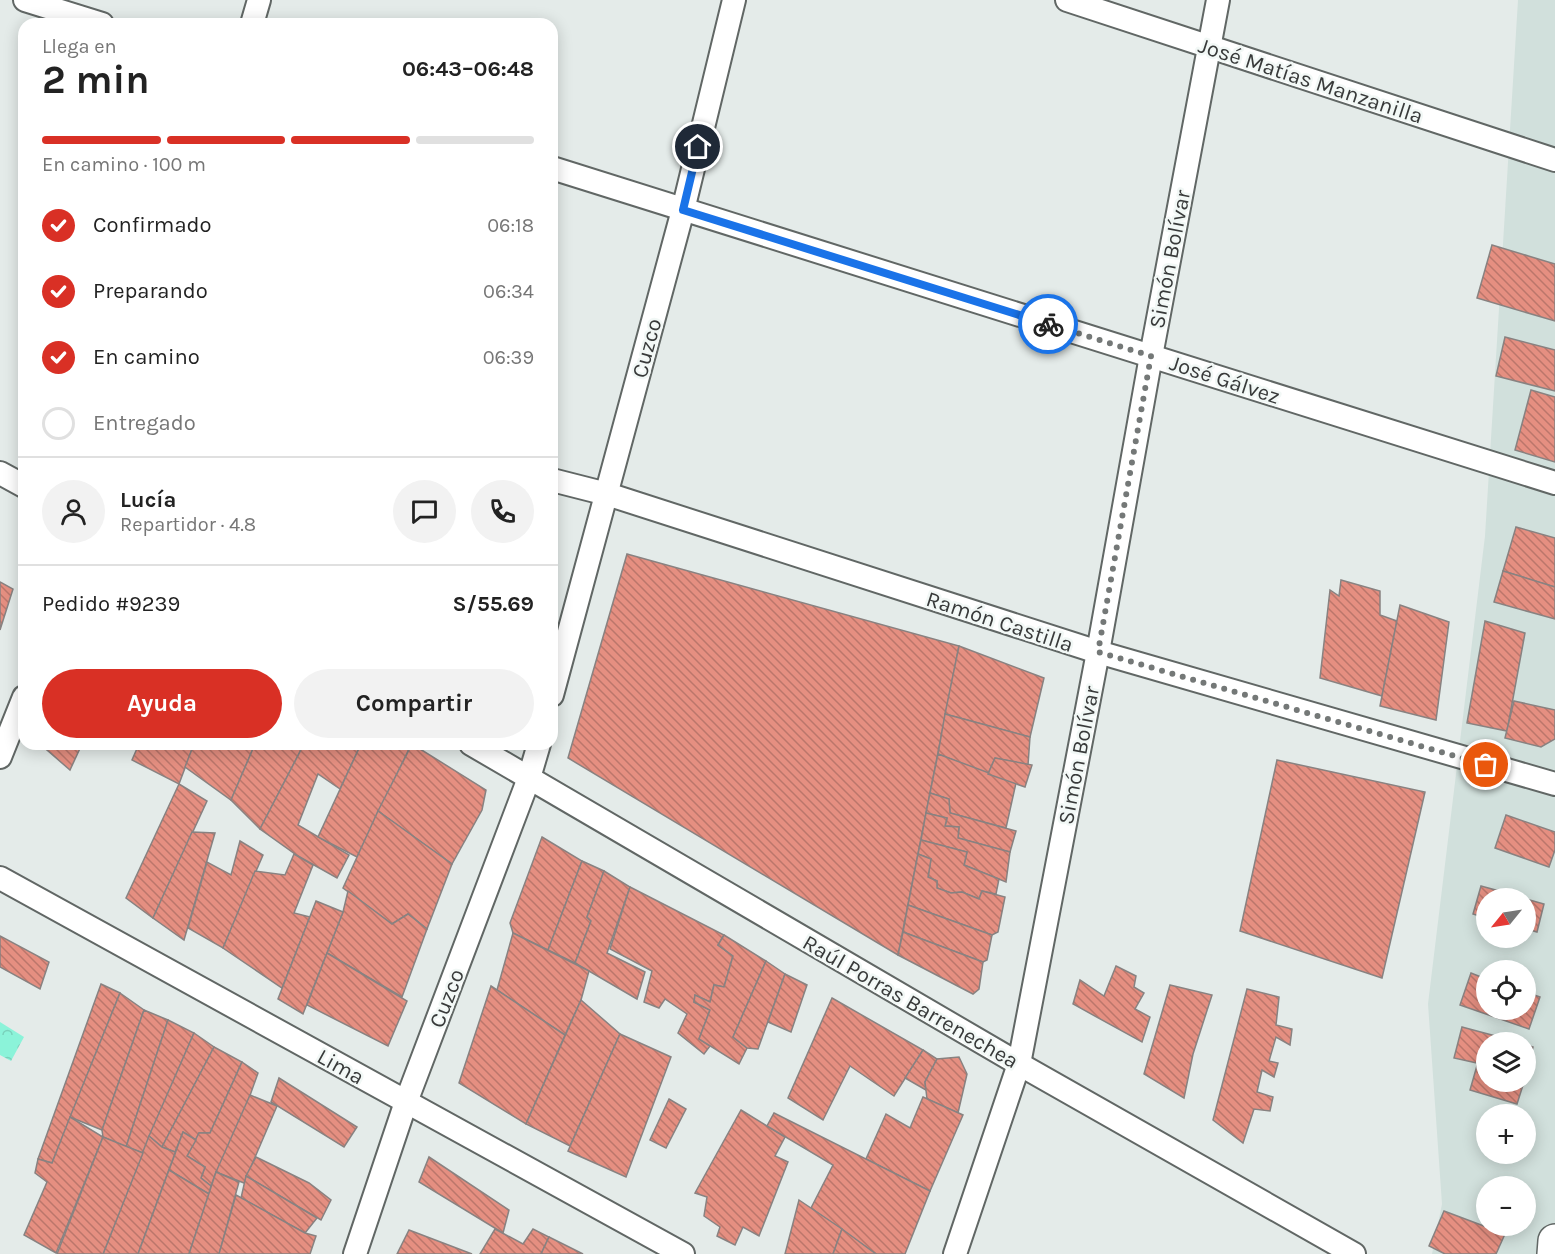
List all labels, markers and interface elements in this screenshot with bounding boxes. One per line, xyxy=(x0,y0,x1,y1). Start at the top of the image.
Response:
street label: José Matías Manzanilla xyxy=(1195,32,1426,130)
text: Llega en xyxy=(42,35,117,58)
text: 06:43–06:48 xyxy=(402,56,534,82)
text: 2 min xyxy=(42,57,150,103)
pin xyxy=(672,121,723,172)
icon: home xyxy=(681,130,714,163)
text: En camino · 100 m xyxy=(42,153,206,176)
street label: Simón Bolívar xyxy=(1144,188,1196,331)
icon: check xyxy=(42,209,75,242)
text: Confirmado xyxy=(93,212,212,238)
text: 06:18 xyxy=(487,214,534,237)
icon: check xyxy=(42,275,75,308)
text: Preparando xyxy=(93,278,208,304)
text: 06:34 xyxy=(483,280,534,303)
courier xyxy=(1018,294,1078,354)
icon: bike xyxy=(1032,308,1065,341)
street label: Cuzco xyxy=(627,316,667,381)
icon: check xyxy=(42,341,75,374)
text: En camino xyxy=(93,344,200,370)
text: 06:39 xyxy=(483,346,534,369)
street label: José Gálvez xyxy=(1166,350,1283,410)
text: Entregado xyxy=(93,410,196,436)
button: person xyxy=(42,480,105,543)
button: chat xyxy=(393,480,456,543)
button: phone xyxy=(471,480,534,543)
text: Lucía xyxy=(120,487,176,513)
text: Repartidor · 4.8 xyxy=(120,513,256,536)
street label: Ramón Castilla xyxy=(923,586,1077,658)
text: Pedido #9239 xyxy=(42,591,180,617)
text: S/55.69 xyxy=(452,591,534,617)
button: Ayuda xyxy=(42,669,282,738)
button: Compartir xyxy=(294,669,534,738)
street label: Simón Bolívar xyxy=(1053,684,1105,827)
pin xyxy=(1460,739,1511,790)
icon: bag xyxy=(1469,748,1502,781)
north arrow xyxy=(1476,888,1536,948)
map controls xyxy=(1476,888,1536,1236)
street label: Raúl Porras Barrenechea xyxy=(798,929,1023,1074)
button: locate xyxy=(1476,960,1536,1020)
street label: Cuzco xyxy=(424,965,470,1031)
button: layers xyxy=(1476,1032,1536,1092)
street label: Lima xyxy=(313,1043,368,1090)
button: + xyxy=(1476,1104,1536,1164)
button: − xyxy=(1476,1176,1536,1236)

